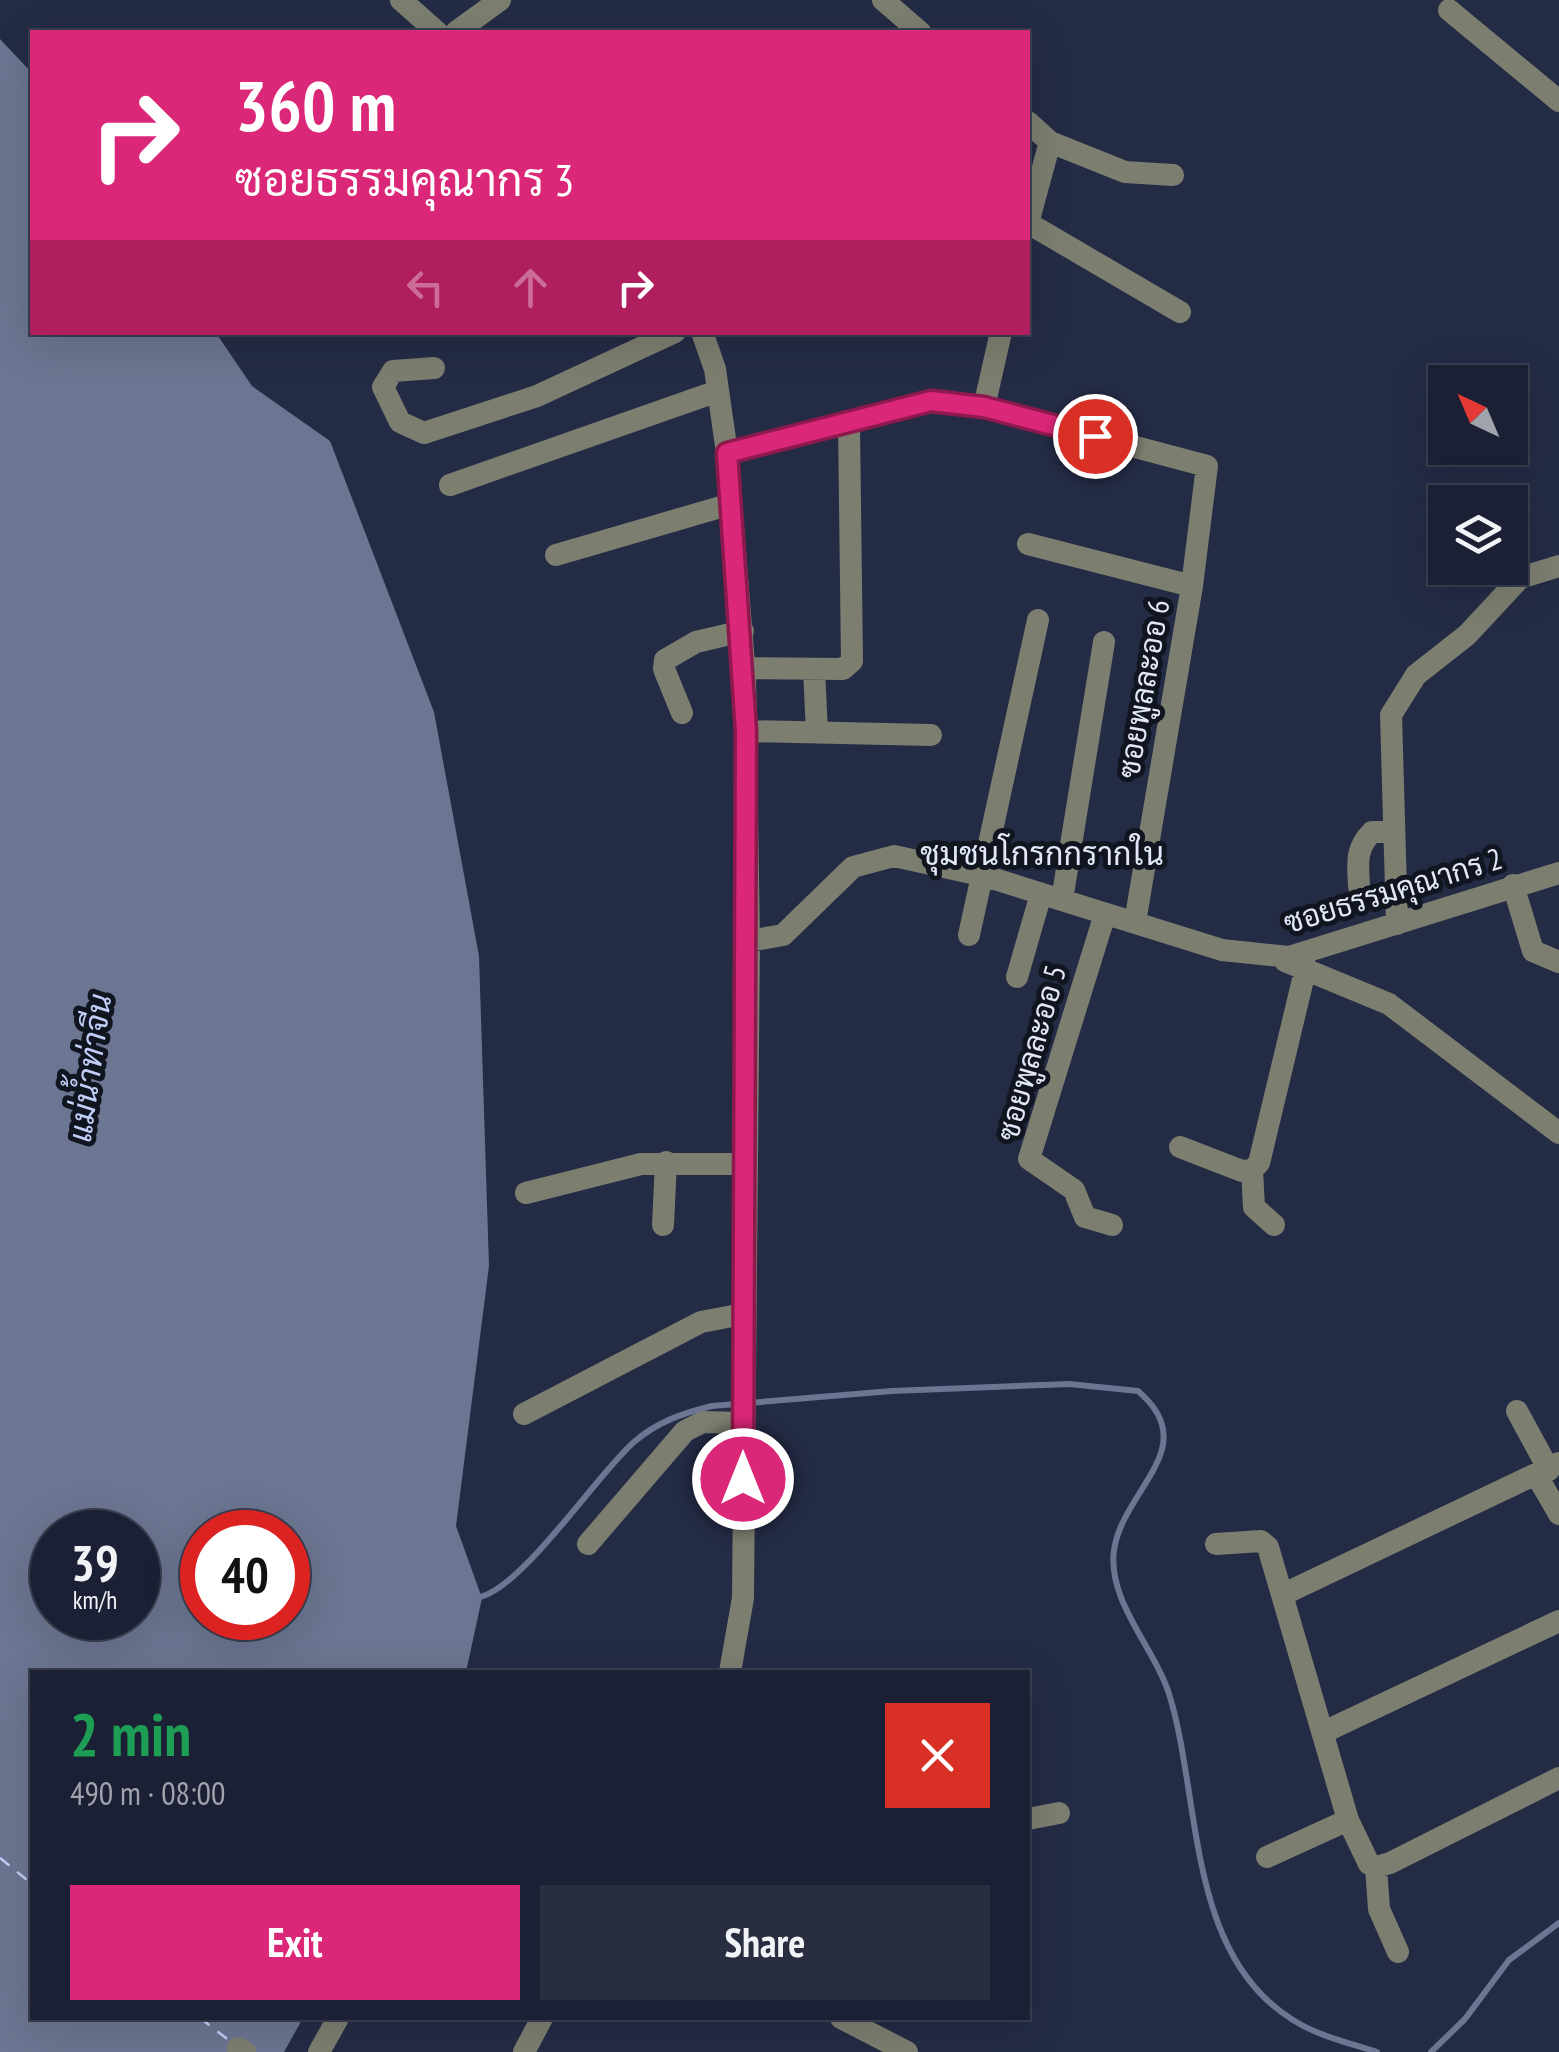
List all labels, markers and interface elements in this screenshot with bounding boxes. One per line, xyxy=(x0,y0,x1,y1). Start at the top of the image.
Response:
text: 360 m xyxy=(235,60,396,150)
icon: right xyxy=(70,70,200,200)
text: ซอยธรรมคุณากร 3 xyxy=(235,150,574,208)
icon: left xyxy=(398,260,453,315)
icon: ahead xyxy=(503,260,558,315)
icon: right xyxy=(608,260,663,315)
north arrow xyxy=(1428,365,1528,465)
map controls xyxy=(1428,365,1528,585)
pin xyxy=(1053,394,1138,479)
icon: arrive xyxy=(1068,409,1123,464)
button: layers xyxy=(1428,485,1528,585)
street label: ซอยพูลละออ 6 xyxy=(1108,596,1179,781)
district label: ชุมชนโกรกกรากใน xyxy=(920,832,1164,876)
street label: ซอยธรรมคุณากร 2 xyxy=(1279,838,1507,944)
street label: ซอยพูลละออ 5 xyxy=(987,960,1076,1145)
water label: แม่น้ำท่าจีน xyxy=(51,990,120,1144)
position arrow xyxy=(691,1427,795,1531)
speed limit sign: 40 xyxy=(180,1510,310,1640)
text: 39 xyxy=(71,1530,119,1595)
text: km/h xyxy=(73,1584,117,1616)
text: 2 min xyxy=(70,1695,191,1773)
button: close xyxy=(885,1703,990,1808)
text: 490 m · 08:00 xyxy=(70,1772,225,1814)
button: Exit xyxy=(70,1885,520,2000)
button: Share xyxy=(540,1885,990,2000)

